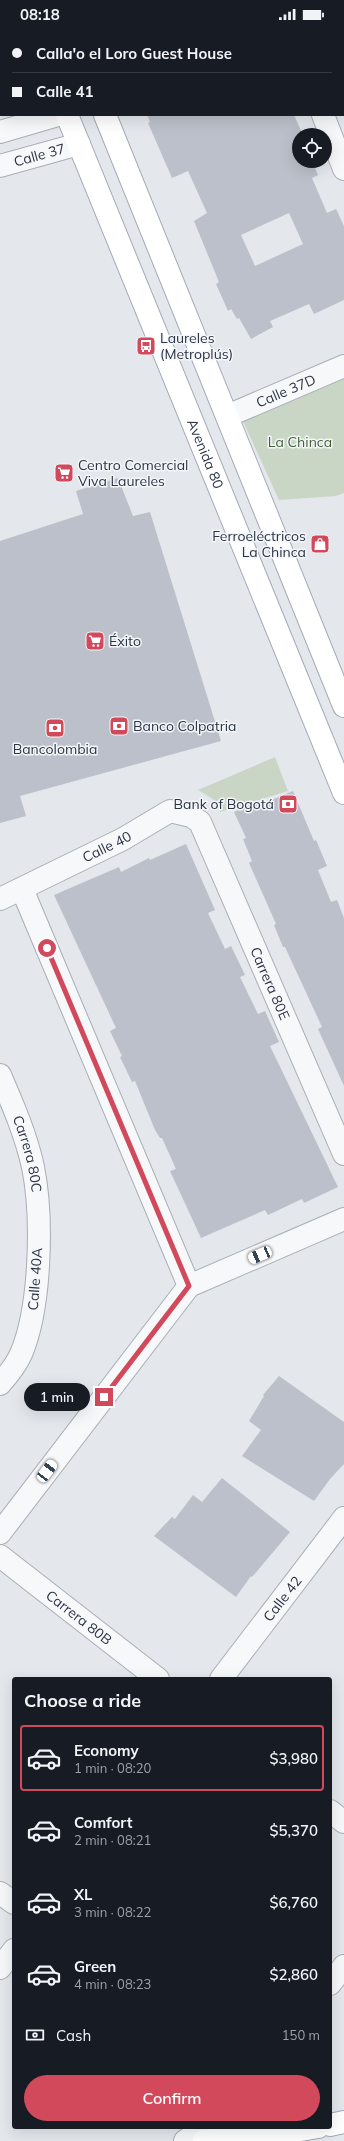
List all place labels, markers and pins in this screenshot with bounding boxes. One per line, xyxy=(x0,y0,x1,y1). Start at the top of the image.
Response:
place label: Laureles (Metroplús) xyxy=(160,329,233,363)
bus stop icon: Laureles (Metroplús) xyxy=(135,335,157,357)
place label: Centro Comercial Viva Laureles xyxy=(78,456,188,490)
supermarket icon: Centro Comercial Viva Laureles xyxy=(53,462,75,484)
place label: Ferroeléctricos La Chinca xyxy=(212,527,306,561)
shop icon: Ferroeléctricos La Chinca xyxy=(309,533,331,555)
supermarket icon: Éxito xyxy=(84,630,106,652)
place label: Éxito xyxy=(109,632,141,650)
bank icon: Banco Colpatria xyxy=(108,715,130,737)
bank icon: Bancolombia xyxy=(44,717,66,739)
place label: Banco Colpatria xyxy=(133,717,237,735)
place label: Bancolombia xyxy=(13,740,97,758)
bank icon: Bank of Bogotá xyxy=(277,793,299,815)
place label: Bank of Bogotá xyxy=(174,795,274,813)

